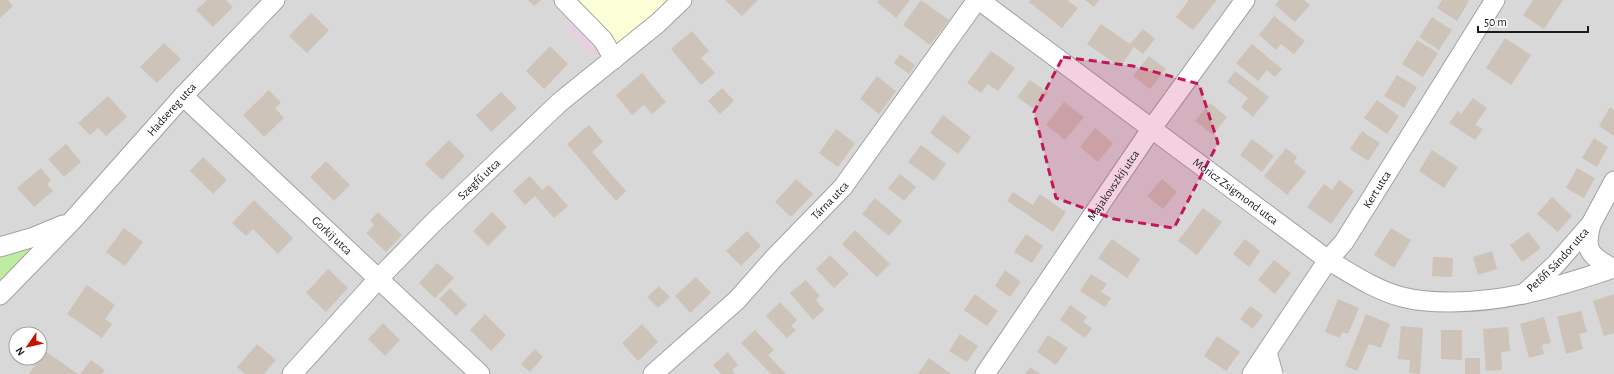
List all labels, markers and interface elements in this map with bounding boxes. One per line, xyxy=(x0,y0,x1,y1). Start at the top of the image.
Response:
scale bar xyxy=(1478,8,1588,34)
text: 50 m xyxy=(1484,16,1507,28)
street label: Hadsereg utca xyxy=(145,80,199,138)
street label: Majakovszkij utca xyxy=(1085,147,1141,223)
street label: Szegfű utca xyxy=(455,156,503,202)
street label: Móricz Zsigmond utca xyxy=(1191,156,1281,227)
street label: Kert utca xyxy=(1361,168,1393,210)
street label: Tárna utca xyxy=(809,179,851,222)
street label: Gorkij utca xyxy=(310,214,355,257)
street label: Petőfi Sándor utca xyxy=(1524,225,1591,294)
north arrow xyxy=(8,326,48,366)
text: N xyxy=(13,345,27,358)

